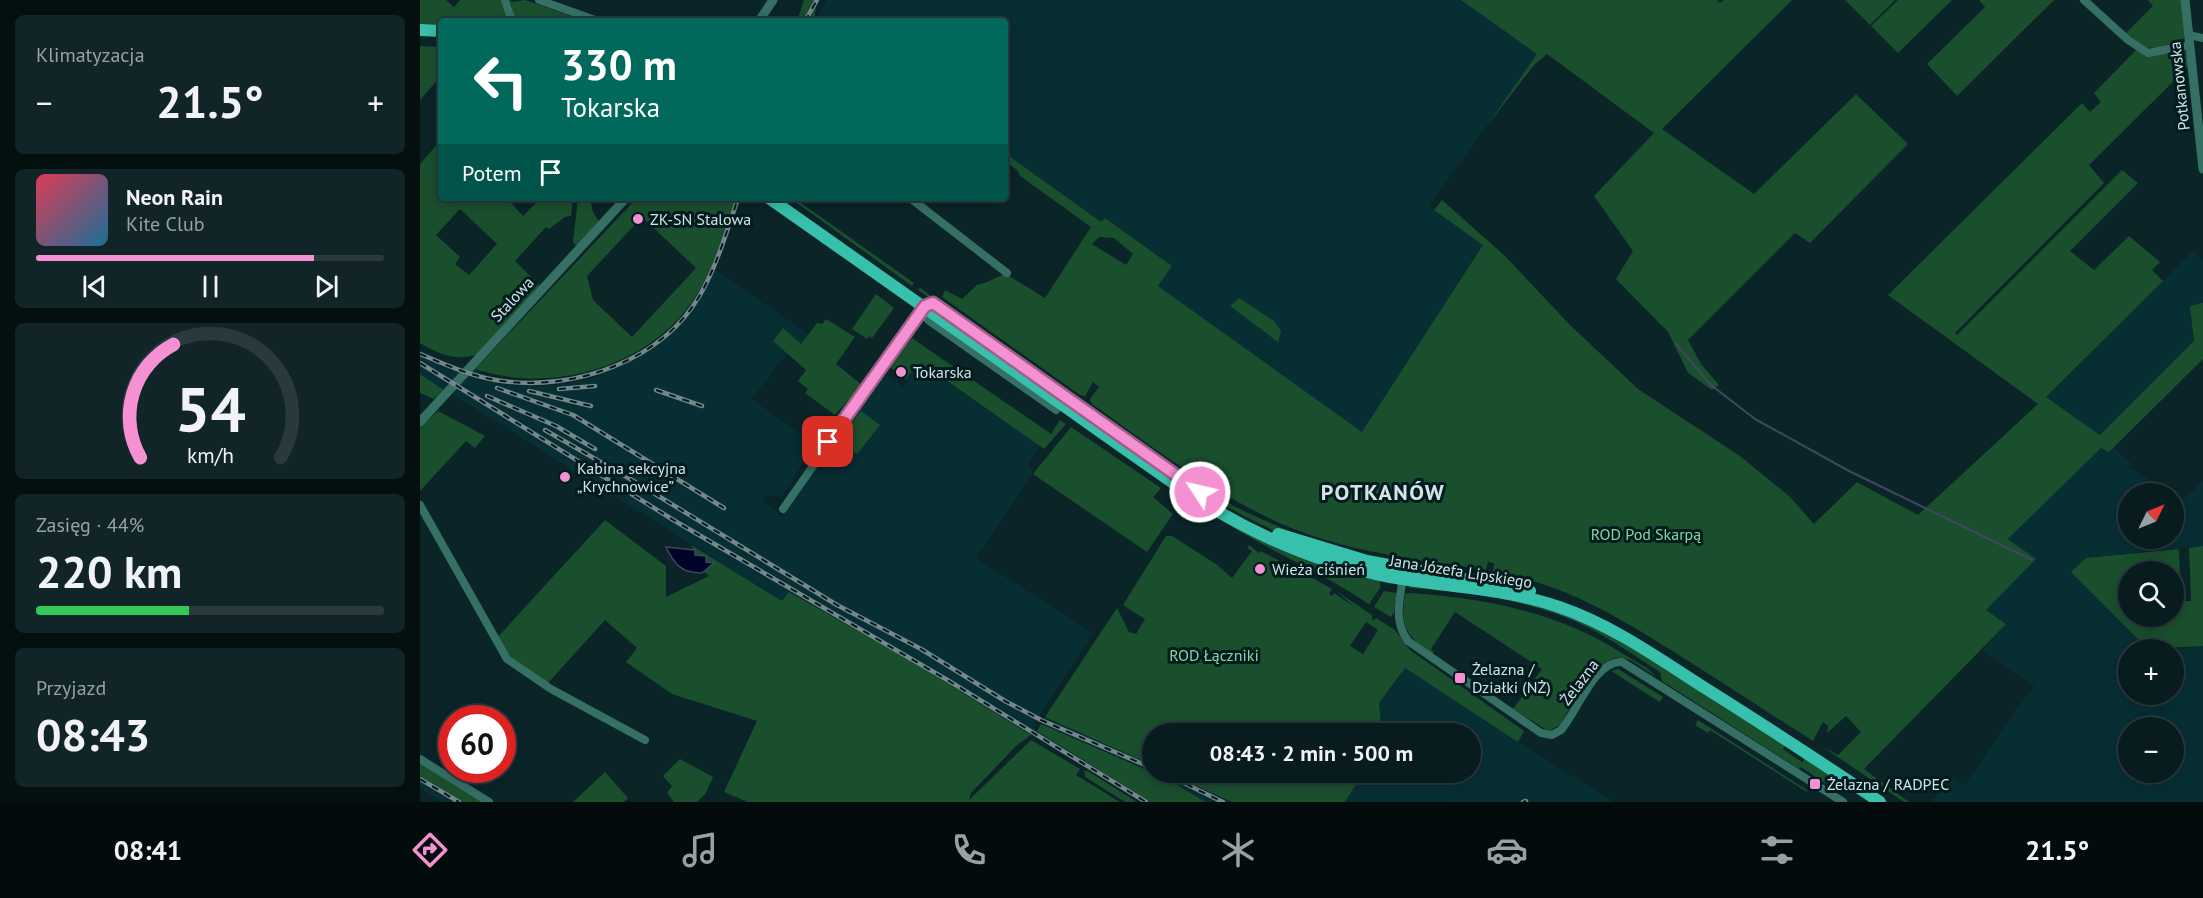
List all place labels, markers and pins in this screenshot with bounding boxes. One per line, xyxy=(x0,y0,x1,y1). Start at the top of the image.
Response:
place label: ZK-SN Stalowa xyxy=(650,209,751,229)
marker: ZK-SN Stalowa xyxy=(631,212,645,226)
place label: Tokarska xyxy=(913,362,972,382)
marker: Tokarska xyxy=(894,365,908,379)
pin xyxy=(802,416,853,467)
place label: Kabina sekcyjna „Krychnowice” xyxy=(577,458,686,496)
marker: Kabina sekcyjna „Krychnowice” xyxy=(558,470,572,484)
place label: Wieża ciśnień xyxy=(1272,559,1365,579)
marker: Wieża ciśnień xyxy=(1253,562,1267,576)
place label: Żelazna / Działki (NŻ) xyxy=(1472,659,1551,697)
marker: Żelazna / Działki (NŻ) xyxy=(1453,671,1467,685)
place label: Żelazna / RADPEC xyxy=(1827,774,1949,794)
marker: Żelazna / RADPEC xyxy=(1808,777,1822,791)

